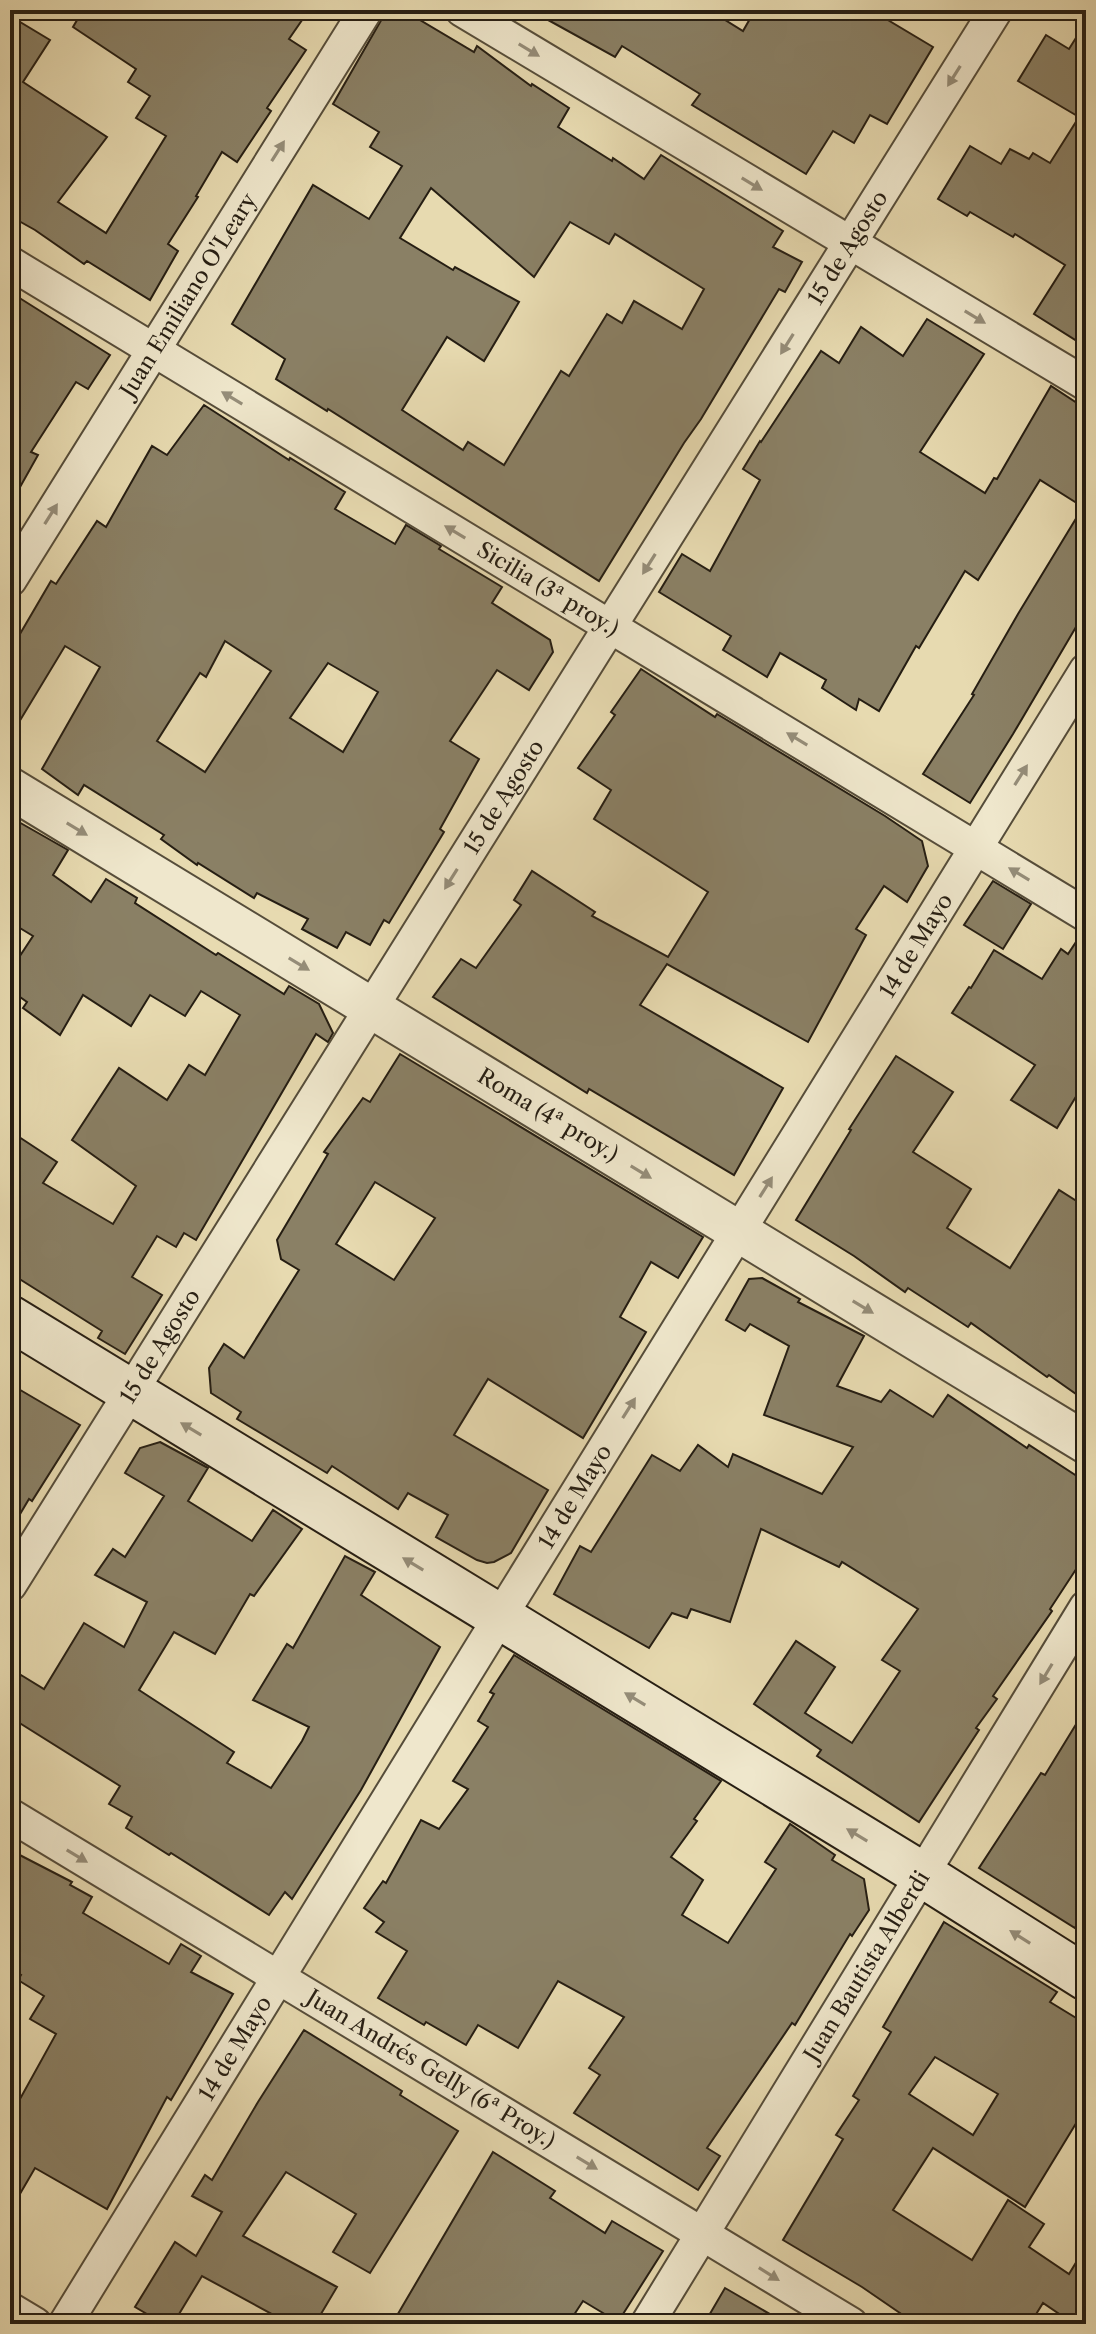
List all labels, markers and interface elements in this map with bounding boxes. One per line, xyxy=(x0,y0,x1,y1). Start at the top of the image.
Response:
one-way arrow xyxy=(518,43,540,57)
one-way arrow xyxy=(948,65,962,87)
one-way arrow xyxy=(270,140,284,162)
one-way arrow xyxy=(741,177,763,191)
street label: 15 de Agosto xyxy=(801,185,893,310)
street label: Juan Emiliano O'Leary xyxy=(113,187,262,405)
one-way arrow xyxy=(964,310,986,324)
one-way arrow xyxy=(780,333,794,355)
one-way arrow xyxy=(221,391,243,405)
one-way arrow xyxy=(44,503,58,525)
one-way arrow xyxy=(444,525,466,539)
street label: Sicilia (3ª proy.) xyxy=(472,536,624,642)
one-way arrow xyxy=(642,553,656,575)
one-way arrow xyxy=(786,733,808,747)
street label: 15 de Agosto xyxy=(458,735,549,859)
one-way arrow xyxy=(1013,764,1027,786)
one-way arrow xyxy=(66,821,88,835)
one-way arrow xyxy=(1008,867,1030,881)
one-way arrow xyxy=(444,868,458,890)
street label: 14 de Mayo xyxy=(873,888,958,1002)
one-way arrow xyxy=(288,957,310,971)
street label: Roma (4ª proy.) xyxy=(473,1062,623,1168)
one-way arrow xyxy=(630,1164,651,1179)
one-way arrow xyxy=(759,1176,773,1198)
street label: 15 de Agosto xyxy=(114,1284,206,1408)
one-way arrow xyxy=(852,1299,874,1313)
one-way arrow xyxy=(622,1397,636,1419)
one-way arrow xyxy=(180,1422,202,1436)
street label: 14 de Mayo xyxy=(532,1439,617,1553)
one-way arrow xyxy=(402,1557,424,1571)
one-way arrow xyxy=(1039,1663,1053,1685)
one-way arrow xyxy=(624,1693,646,1707)
one-way arrow xyxy=(846,1828,868,1842)
one-way arrow xyxy=(66,1848,88,1862)
street label: Juan Bautista Alberdi xyxy=(796,1865,935,2069)
one-way arrow xyxy=(1009,1930,1031,1944)
street label: Juan Andrés Gelly (6ª Proy.) xyxy=(299,1982,560,2154)
street label: 14 de Mayo xyxy=(192,1991,277,2105)
one-way arrow xyxy=(576,2156,598,2170)
one-way arrow xyxy=(758,2267,780,2281)

